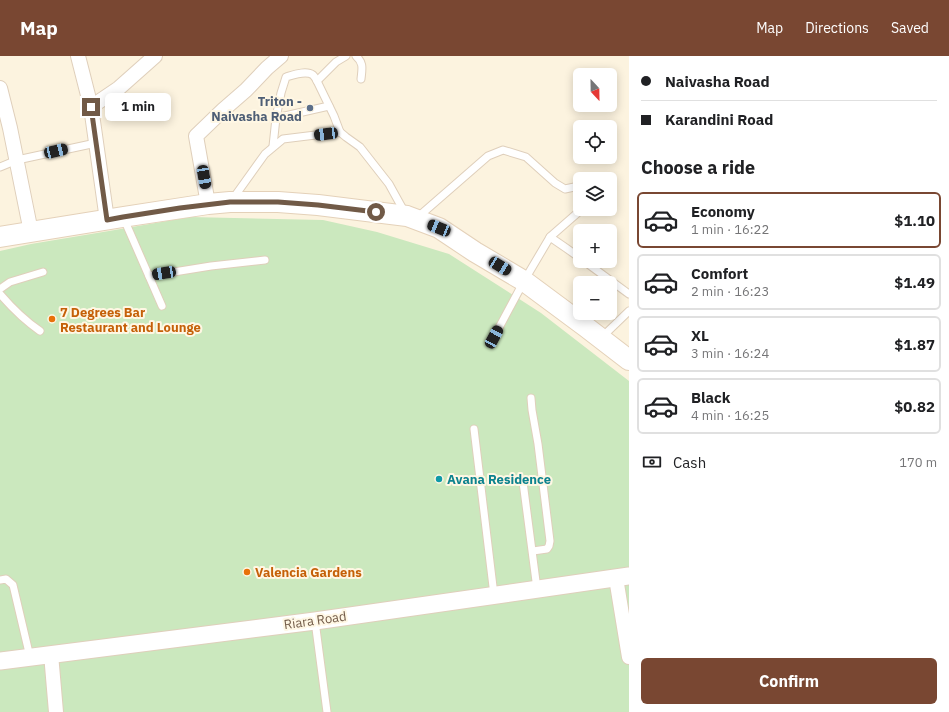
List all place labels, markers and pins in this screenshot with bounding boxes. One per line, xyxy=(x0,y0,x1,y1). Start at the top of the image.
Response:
place label: Triton - Naivasha Road xyxy=(211,93,302,125)
marker: Triton - Naivasha Road xyxy=(305,103,315,113)
place label: 7 Degrees Bar Restaurant and Lounge xyxy=(60,304,201,336)
marker: 7 Degrees Bar Restaurant and Lounge xyxy=(47,314,57,324)
place label: Avana Residence xyxy=(447,471,551,488)
marker: Avana Residence xyxy=(434,474,444,484)
place label: Valencia Gardens xyxy=(255,564,362,581)
marker: Valencia Gardens xyxy=(242,567,252,577)

